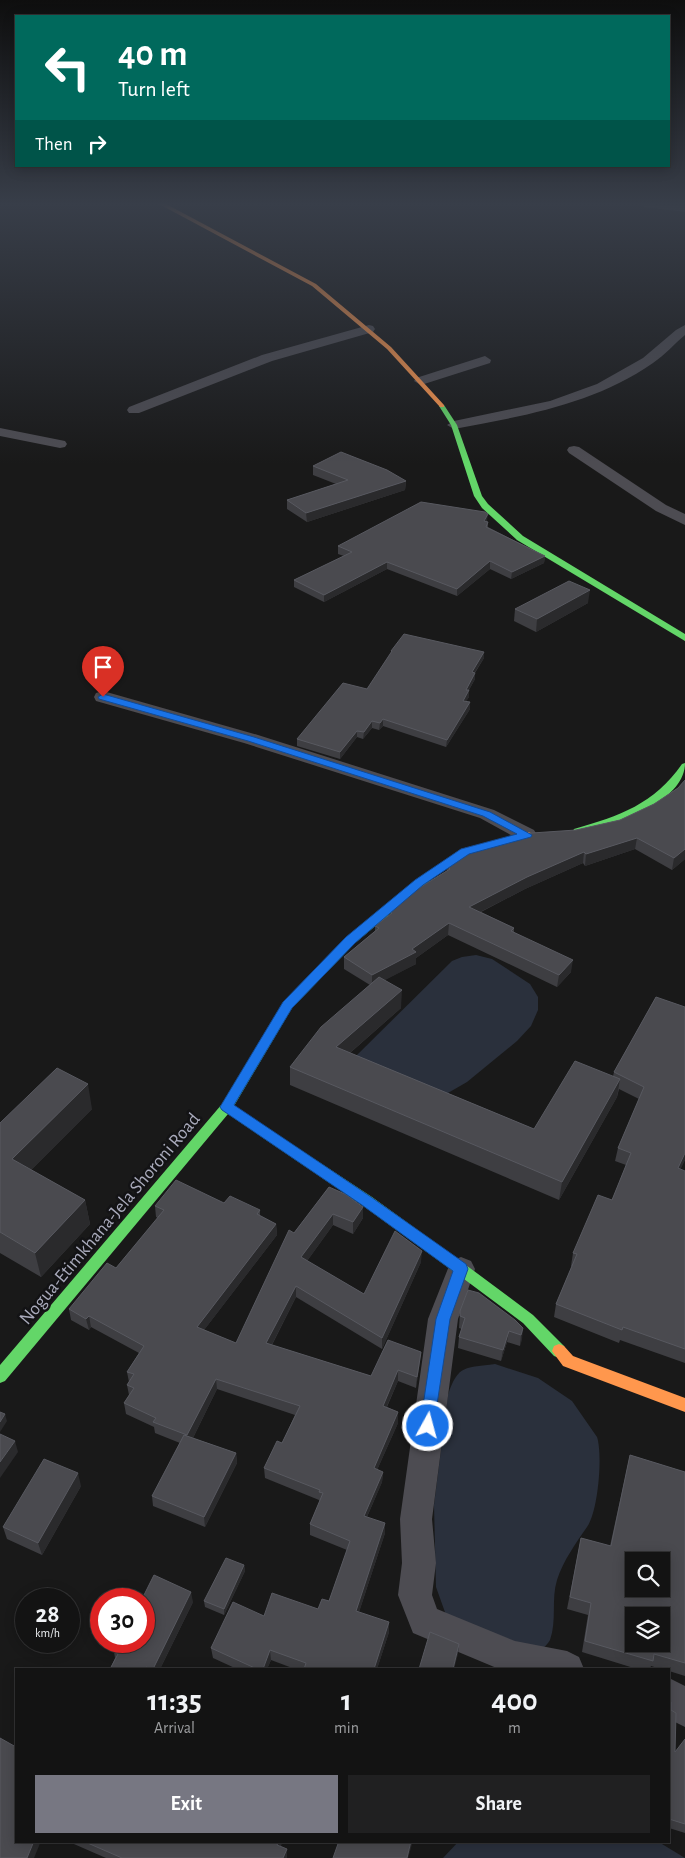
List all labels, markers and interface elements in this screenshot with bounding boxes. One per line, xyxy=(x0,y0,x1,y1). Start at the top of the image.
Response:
icon: left xyxy=(35,35,100,100)
text: 40 m xyxy=(118,37,187,72)
text: Turn left xyxy=(118,78,190,100)
icon: right xyxy=(83,130,111,158)
text: Then xyxy=(35,135,73,154)
pin xyxy=(82,646,124,697)
icon: arrive xyxy=(89,653,117,681)
street label: Nogua-Etimkhana-Jela Shoroni Road xyxy=(16,1109,204,1328)
position arrow xyxy=(401,1399,453,1451)
map controls xyxy=(625,1552,670,1652)
button: search xyxy=(625,1552,670,1597)
speed limit sign: 30 xyxy=(90,1588,155,1653)
text: 28 xyxy=(35,1602,60,1627)
button: layers xyxy=(625,1607,670,1652)
text: km/h xyxy=(35,1627,60,1639)
text: 11:35 xyxy=(147,1686,202,1716)
text: 1 xyxy=(341,1686,352,1716)
text: 400 xyxy=(491,1686,538,1716)
text: Arrival xyxy=(154,1720,195,1736)
text: min xyxy=(334,1720,359,1736)
text: m xyxy=(508,1720,521,1736)
button: Exit xyxy=(35,1775,338,1833)
button: Share xyxy=(348,1775,650,1833)

